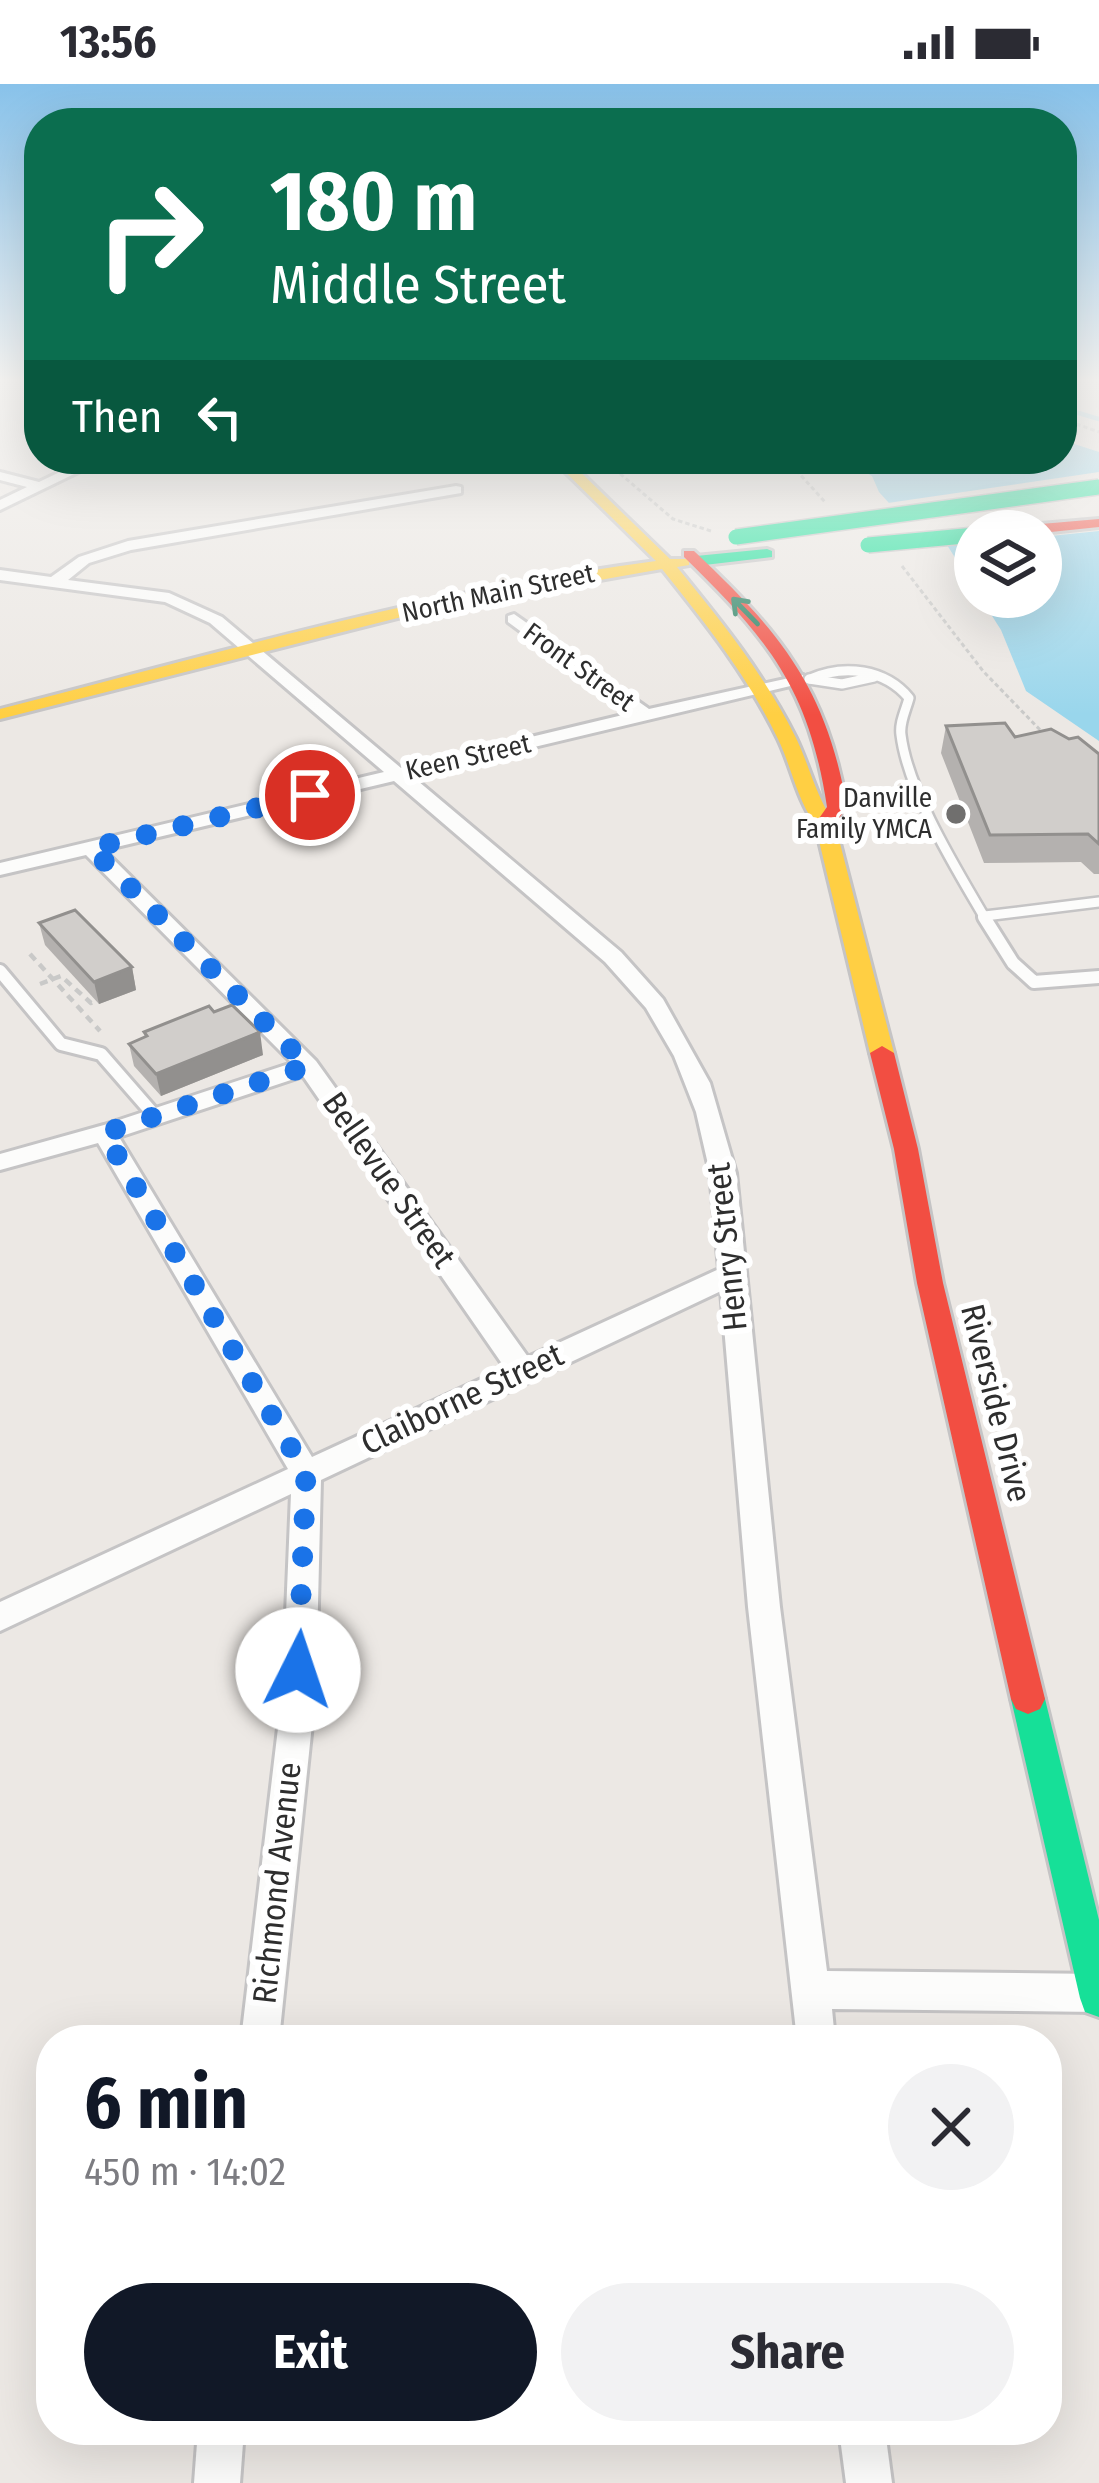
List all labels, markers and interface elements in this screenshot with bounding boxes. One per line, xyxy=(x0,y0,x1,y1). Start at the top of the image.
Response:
text: 13:56 xyxy=(60,15,157,69)
text: 180 m xyxy=(270,151,477,252)
icon: right xyxy=(72,156,228,312)
text: Middle Street xyxy=(270,253,566,317)
icon: left xyxy=(187,384,253,450)
text: Then xyxy=(72,390,163,444)
map controls xyxy=(954,510,1062,618)
button: layers xyxy=(954,510,1062,618)
street label: North Main Street xyxy=(399,557,597,629)
one-way arrow xyxy=(731,597,759,627)
street label: Front Street xyxy=(517,616,641,718)
street label: Keen Street xyxy=(402,727,534,787)
pin xyxy=(259,744,361,846)
icon: arrive xyxy=(277,762,343,828)
place label: Danville Family YMCA xyxy=(796,782,933,845)
marker: Danville Family YMCA xyxy=(943,801,969,827)
street label: Bellevue Street xyxy=(314,1085,464,1276)
street label: Henry Street xyxy=(698,1161,756,1333)
street label: Riverside Drive xyxy=(952,1300,1040,1506)
street label: Claiborne Street xyxy=(355,1335,570,1463)
position arrow xyxy=(235,1607,361,1733)
street label: Richmond Avenue xyxy=(244,1760,310,2006)
text: 6 min xyxy=(84,2061,248,2147)
button: close xyxy=(888,2064,1014,2190)
text: 450 m · 14:02 xyxy=(84,2149,286,2195)
button: Exit xyxy=(84,2283,537,2421)
button: Share xyxy=(561,2283,1014,2421)

